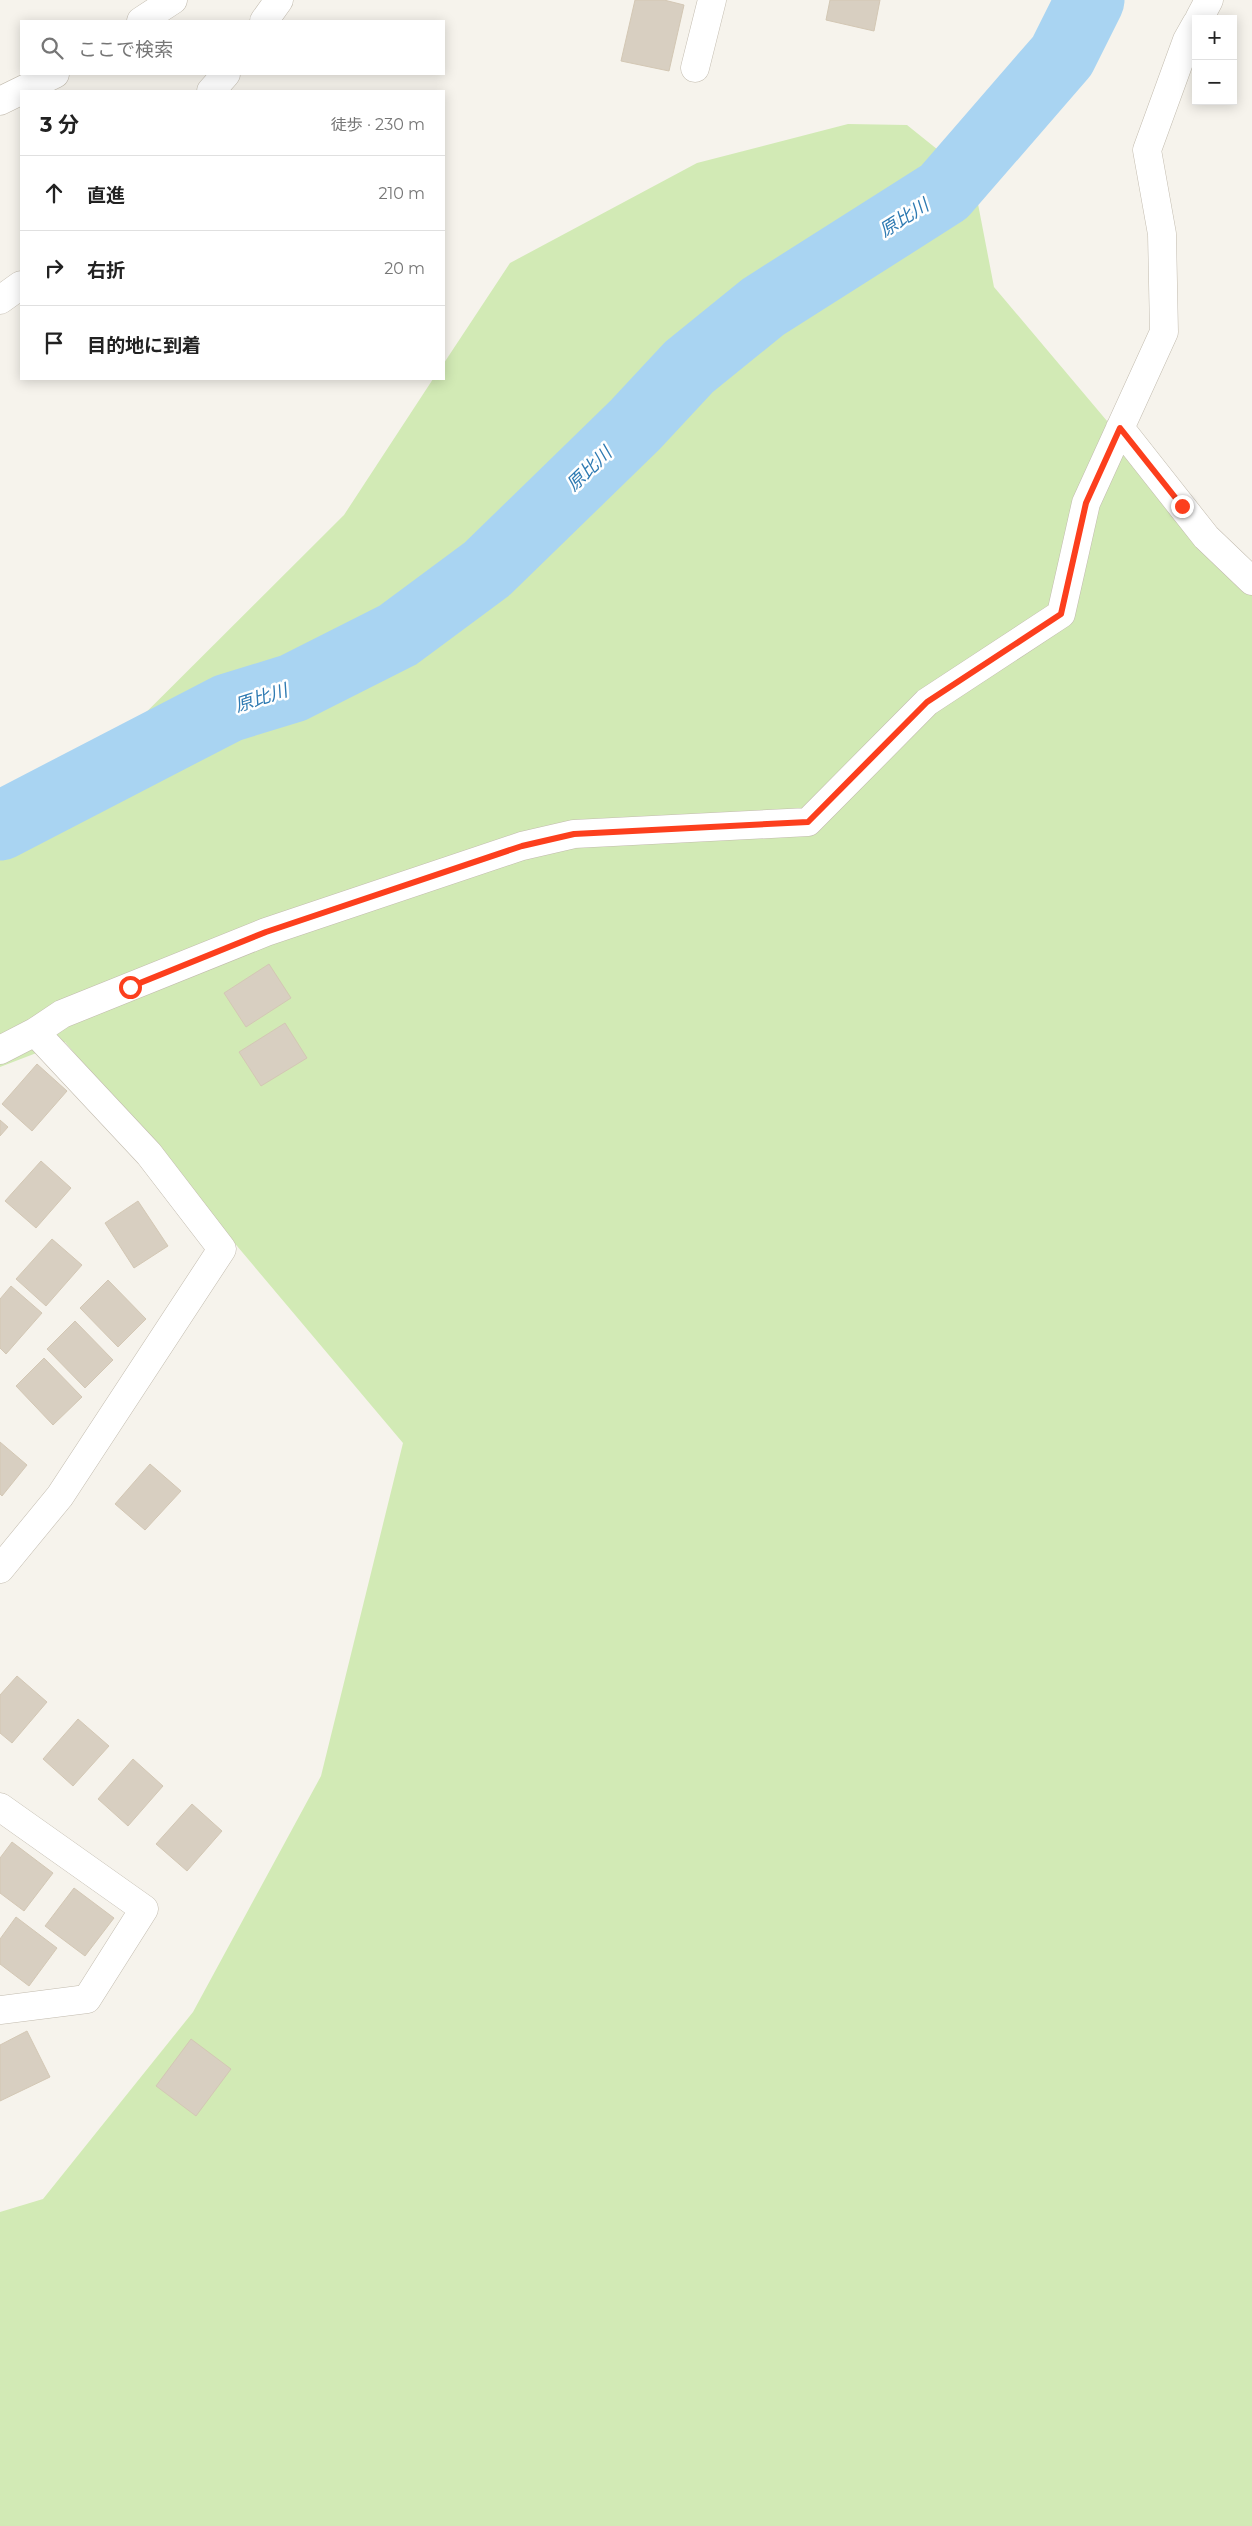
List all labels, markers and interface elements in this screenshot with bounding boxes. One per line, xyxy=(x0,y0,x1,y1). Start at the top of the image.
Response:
map controls xyxy=(1192,15,1237,105)
button: + xyxy=(1192,15,1237,60)
search box xyxy=(20,20,445,75)
icon: search xyxy=(38,34,66,62)
text: ここで検索 xyxy=(78,38,173,61)
button: − xyxy=(1192,60,1237,105)
text: 3 分 xyxy=(40,112,79,137)
text: 徒歩 · 230 m xyxy=(331,115,425,134)
icon: ahead xyxy=(40,179,68,207)
text: 直進 xyxy=(87,184,125,207)
text: 210 m xyxy=(378,184,425,203)
water label: 原比川 xyxy=(875,193,934,242)
icon: right xyxy=(40,254,68,282)
text: 右折 xyxy=(87,259,125,282)
text: 20 m xyxy=(384,259,425,278)
icon: arrive xyxy=(40,329,68,357)
text: 目的地に到着 xyxy=(87,334,201,357)
water label: 原比川 xyxy=(562,441,618,496)
route end xyxy=(1171,495,1194,518)
water label: 原比川 xyxy=(232,679,292,717)
route start xyxy=(119,976,142,999)

